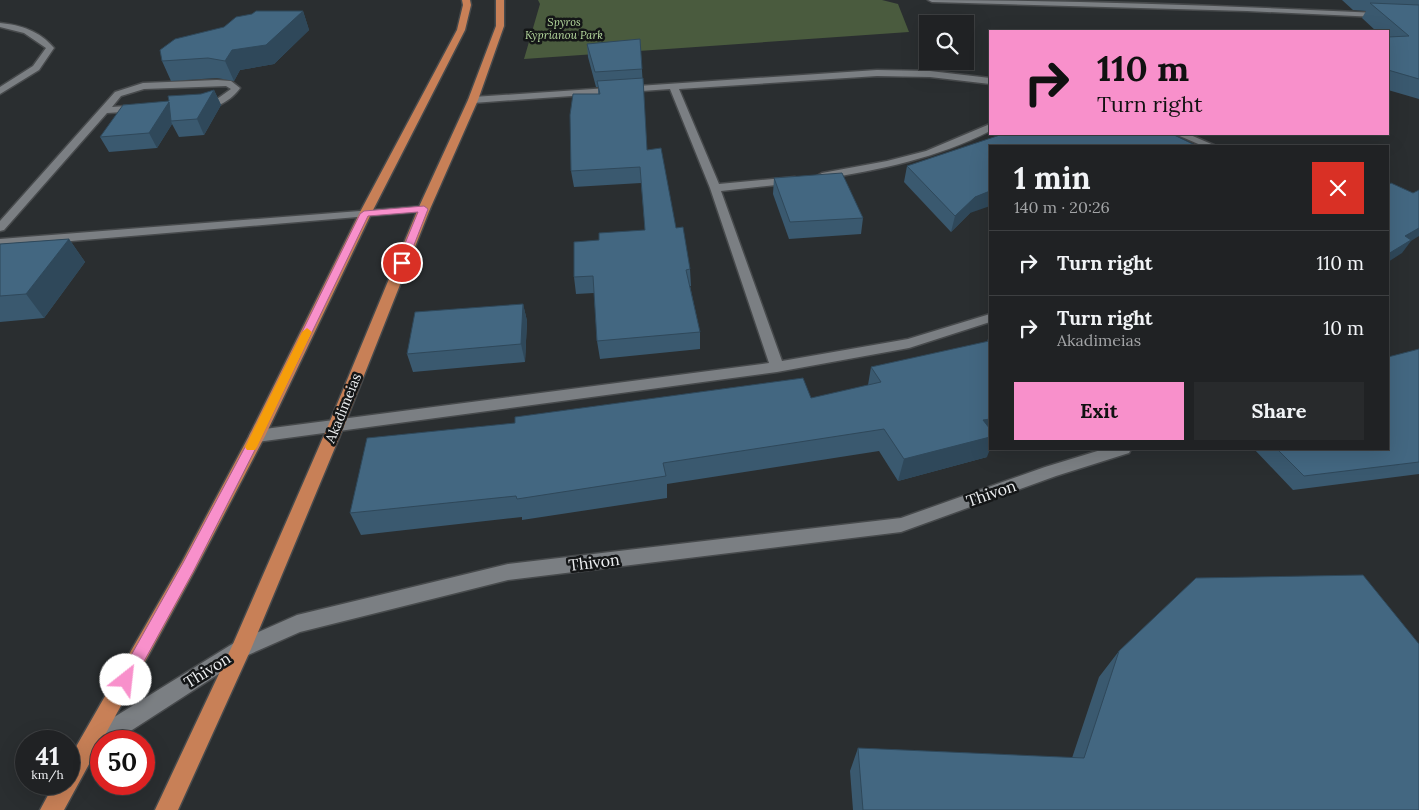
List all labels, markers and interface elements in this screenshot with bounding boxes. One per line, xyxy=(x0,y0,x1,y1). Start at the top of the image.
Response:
park label: Spyros Kyprianou Park xyxy=(525,15,603,42)
map controls xyxy=(919,15,974,70)
button: search xyxy=(919,15,974,70)
text: 110 m xyxy=(1097,46,1189,91)
icon: right xyxy=(1014,50,1079,115)
text: Turn right xyxy=(1097,90,1202,118)
text: 1 min xyxy=(1014,159,1091,197)
button: close xyxy=(1312,162,1364,214)
text: 140 m · 20:26 xyxy=(1014,197,1110,217)
pin xyxy=(381,242,423,284)
icon: arrive xyxy=(388,249,416,277)
icon: right xyxy=(1014,249,1042,277)
text: Turn right xyxy=(1057,251,1153,275)
text: 110 m xyxy=(1316,251,1364,275)
text: Turn right xyxy=(1057,306,1153,330)
icon: right xyxy=(1014,314,1042,342)
text: 10 m xyxy=(1323,316,1364,340)
text: Akadimeias xyxy=(1057,330,1141,350)
street label: Akadimeias xyxy=(321,371,365,446)
button: Exit xyxy=(1014,382,1184,440)
button: Share xyxy=(1194,382,1364,440)
street label: Thivon xyxy=(963,475,1019,511)
street label: Thivon xyxy=(567,549,621,575)
street label: Thivon xyxy=(180,648,234,692)
position arrow xyxy=(99,653,151,705)
speed limit sign: 50 xyxy=(90,730,155,795)
text: 41 xyxy=(36,740,59,772)
text: km/h xyxy=(31,767,64,782)

